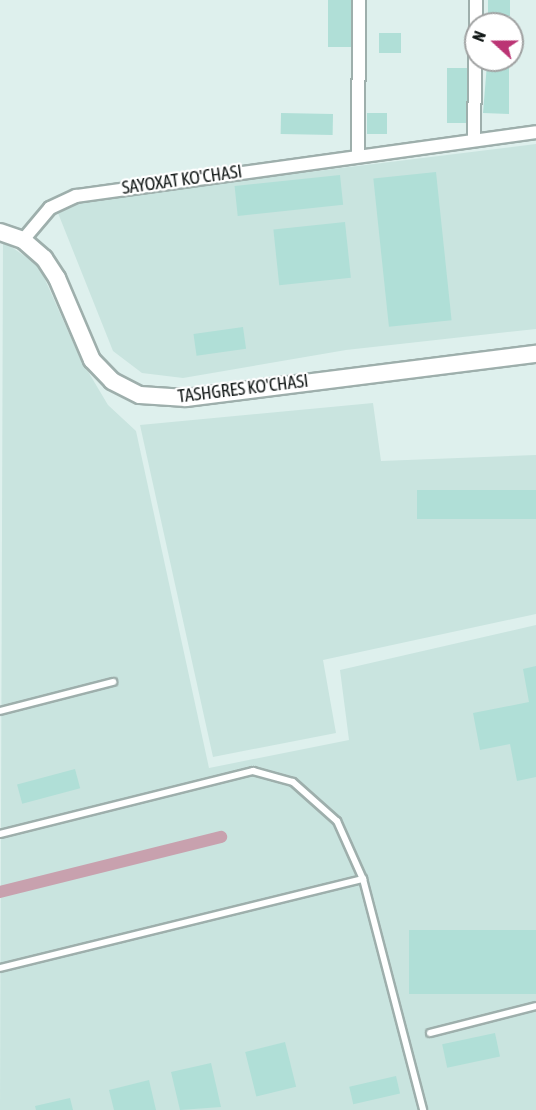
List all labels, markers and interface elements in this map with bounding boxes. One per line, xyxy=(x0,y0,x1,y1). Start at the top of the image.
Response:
north arrow xyxy=(464,12,524,72)
text: N xyxy=(469,29,489,44)
street label: SAYOXAT KO'CHASI xyxy=(121,161,243,199)
street label: TASHGRES KO'CHASI xyxy=(176,370,310,408)

